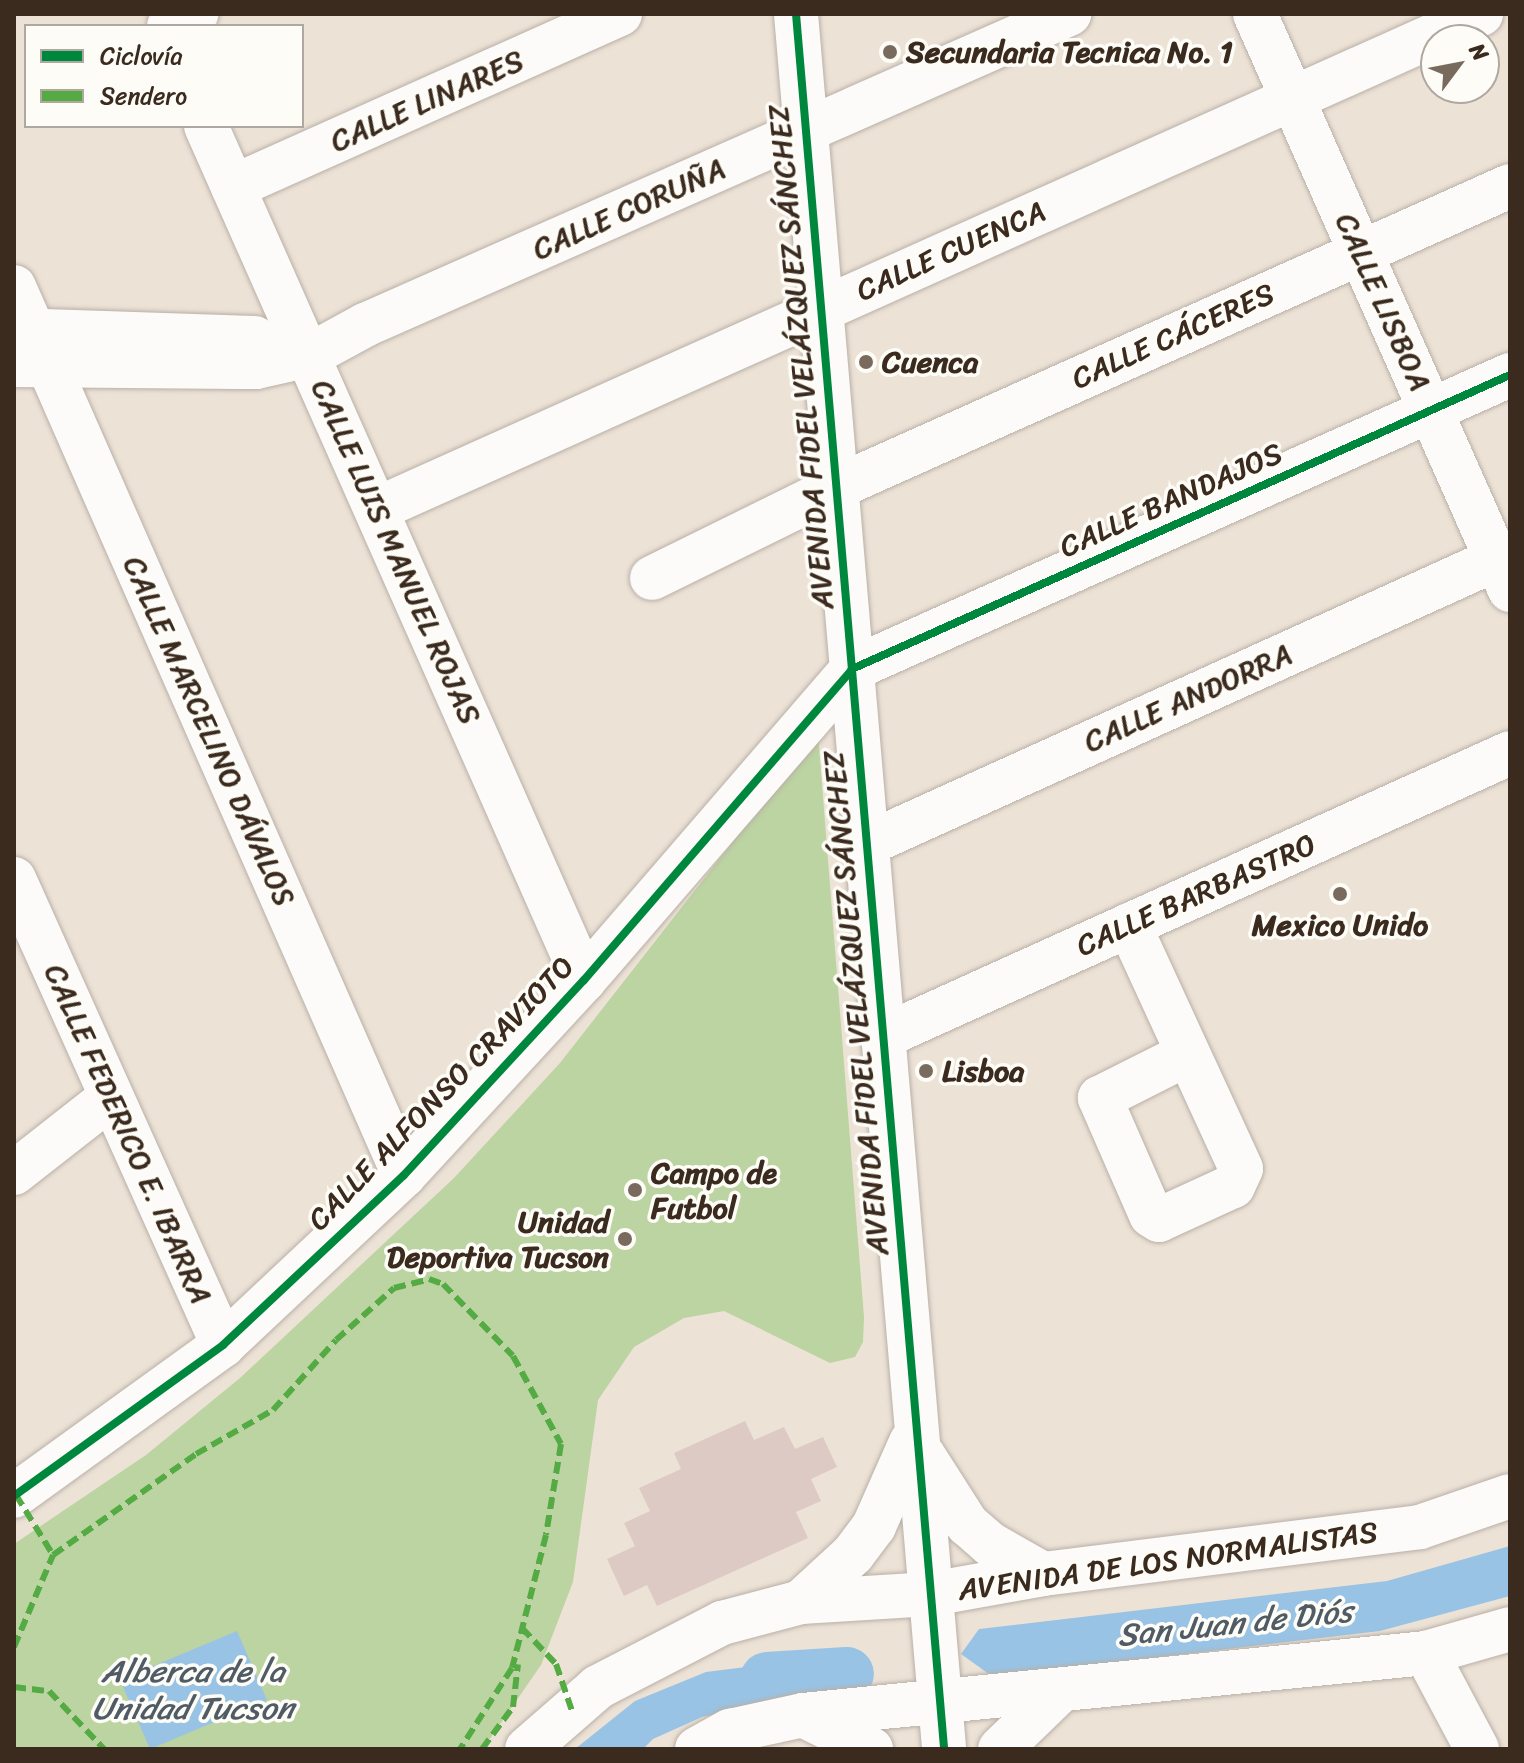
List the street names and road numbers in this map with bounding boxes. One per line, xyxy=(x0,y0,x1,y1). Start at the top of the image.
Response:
street label: CALLE LINARES xyxy=(324,42,530,160)
street label: AVENIDA FIDEL VELÁZQUEZ SÁNCHEZ xyxy=(761,101,841,613)
street label: CALLE CORUÑA xyxy=(527,150,731,268)
street label: CALLE CUENCA xyxy=(850,193,1052,309)
street label: CALLE LISBOA xyxy=(1327,206,1439,398)
street label: CALLE CÁCERES xyxy=(1066,275,1280,397)
street label: CALLE LUIS MANUEL ROJAS xyxy=(304,375,488,729)
street label: CALLE BANDAJOS xyxy=(1054,435,1288,565)
street label: CALLE MARCELINO DÁVALOS xyxy=(114,547,304,915)
street label: CALLE ANDORRA xyxy=(1078,636,1298,760)
street label: AVENIDA FIDEL VELÁZQUEZ SÁNCHEZ xyxy=(816,747,896,1259)
street label: CALLE BARBASTRO xyxy=(1071,826,1321,964)
street label: CALLE ALFONSO CRAVIOTO xyxy=(301,949,581,1237)
street label: CALLE FEDERICO E. IBARRA xyxy=(36,957,220,1311)
street label: AVENIDA DE LOS NORMALISTAS xyxy=(954,1514,1382,1608)

